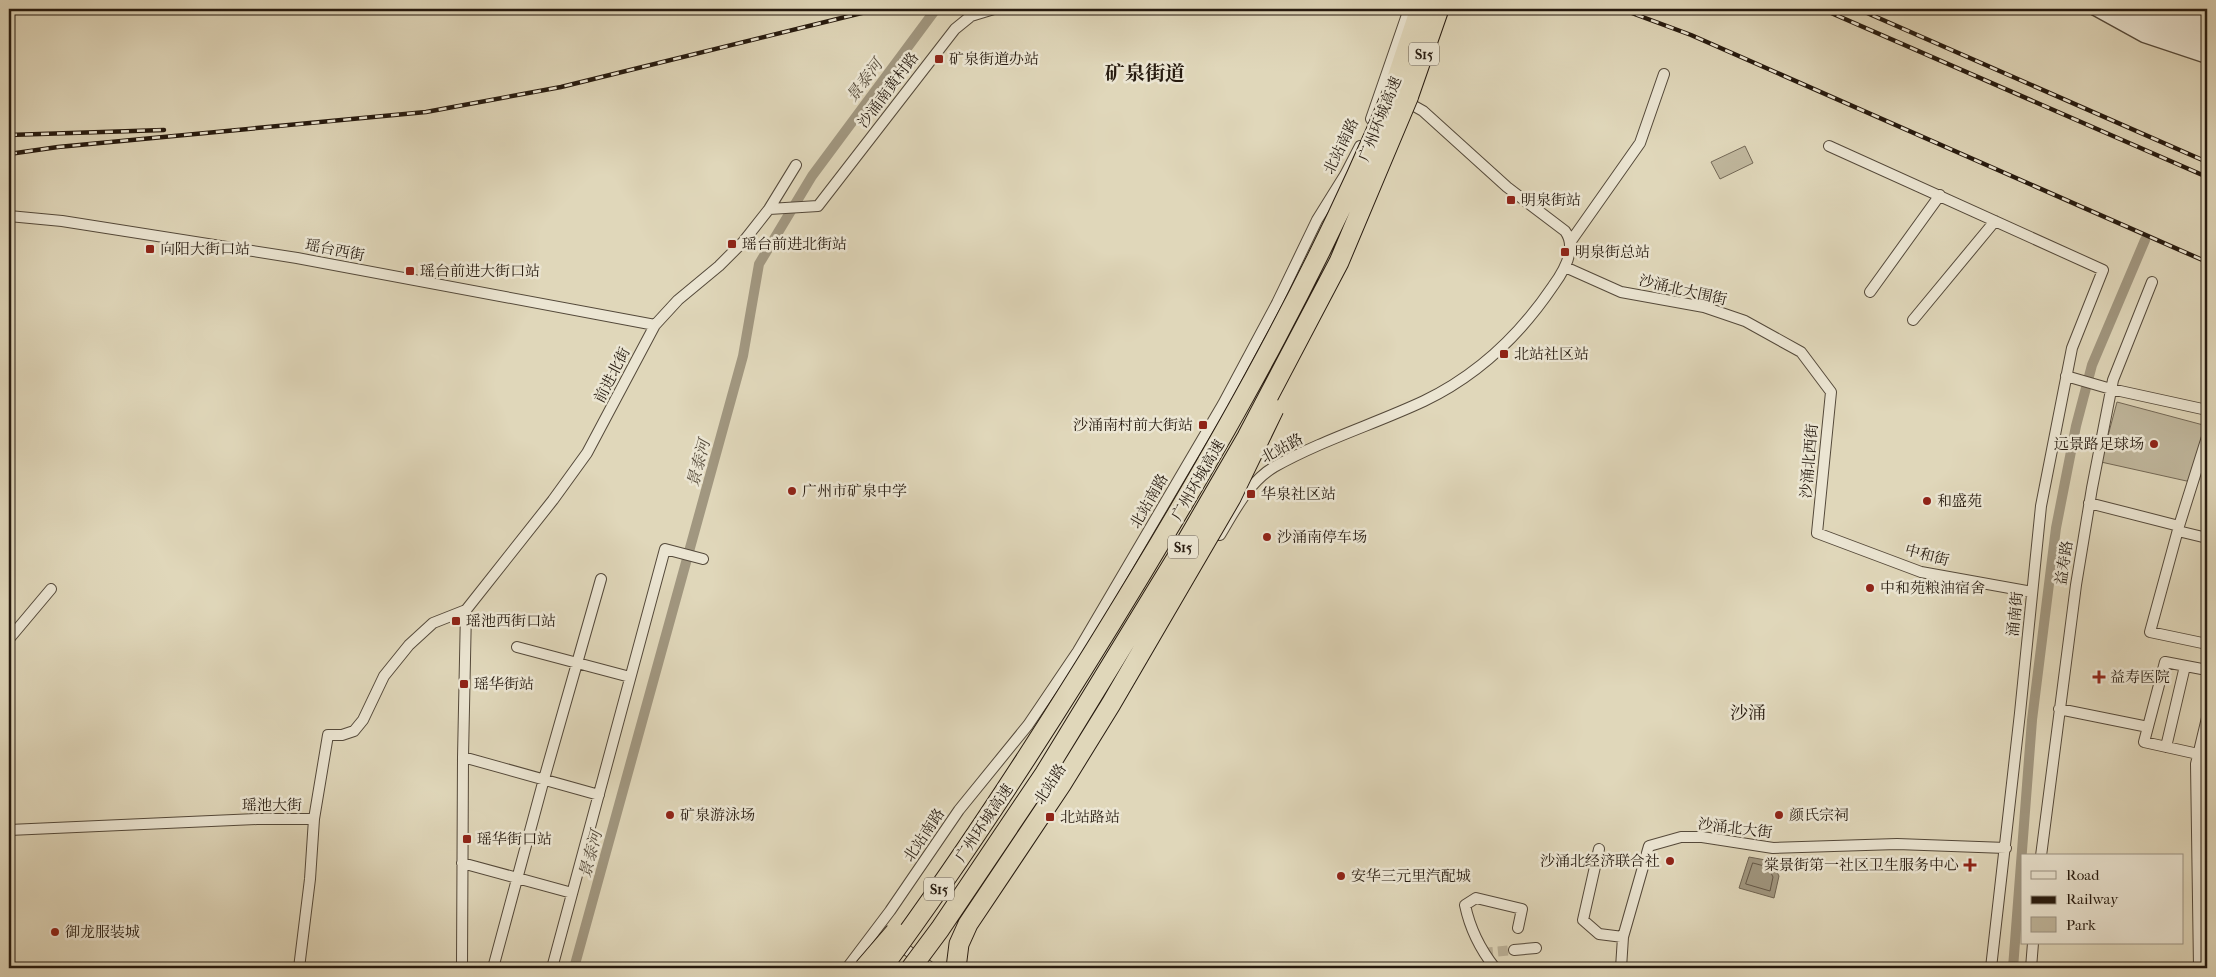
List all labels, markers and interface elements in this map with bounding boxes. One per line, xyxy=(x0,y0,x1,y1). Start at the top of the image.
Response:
road number: S15 xyxy=(1409,42,1439,66)
street label: 沙涌南黄村路 xyxy=(854,49,922,131)
place label: 矿泉街道办站 xyxy=(949,50,1039,68)
water label: 景泰河 xyxy=(842,53,888,105)
marker: 矿泉街道办站 xyxy=(933,53,945,65)
district label: 矿泉街道 xyxy=(1105,62,1185,85)
street label: 广州环城高速 xyxy=(1355,74,1405,164)
street label: 北站南路 xyxy=(1320,115,1362,177)
place label: 明泉街站 xyxy=(1521,191,1581,209)
marker: 明泉街站 xyxy=(1505,194,1517,206)
street label: 瑶台西街 xyxy=(304,235,366,265)
place label: 瑶台前进北街站 xyxy=(742,235,847,253)
marker: 瑶台前进北街站 xyxy=(726,238,738,250)
place label: 向阳大街口站 xyxy=(160,240,250,258)
marker: 向阳大街口站 xyxy=(144,243,156,255)
place label: 明泉街总站 xyxy=(1575,243,1650,261)
marker: 明泉街总站 xyxy=(1559,246,1571,258)
place label: 瑶台前进大街口站 xyxy=(420,262,540,280)
marker: 瑶台前进大街口站 xyxy=(404,265,416,277)
street label: 沙涌北大围街 xyxy=(1637,271,1729,309)
street label: 前进北街 xyxy=(590,344,634,406)
place label: 北站社区站 xyxy=(1514,345,1589,363)
marker: 北站社区站 xyxy=(1498,348,1510,360)
place label: 沙涌南村前大街站 xyxy=(1073,416,1193,434)
marker: 沙涌南村前大街站 xyxy=(1197,419,1209,431)
street label: 沙涌北西街 xyxy=(1797,423,1821,499)
street label: 北站路 xyxy=(1258,429,1306,467)
water label: 景泰河 xyxy=(683,435,715,489)
place label: 远景路足球场 xyxy=(2054,435,2144,453)
street label: 广州环城高速 xyxy=(1168,437,1228,523)
marker: 远景路足球场 xyxy=(2148,438,2160,450)
street label: 北站南路 xyxy=(1126,471,1172,531)
place label: 广州市矿泉中学 xyxy=(802,482,907,500)
marker: 广州市矿泉中学 xyxy=(786,485,798,497)
place label: 华泉社区站 xyxy=(1261,485,1336,503)
marker: 华泉社区站 xyxy=(1245,488,1257,500)
place label: 和盛苑 xyxy=(1937,492,1982,510)
marker: 和盛苑 xyxy=(1921,495,1933,507)
place label: 沙涌南停车场 xyxy=(1277,528,1367,546)
marker: 沙涌南停车场 xyxy=(1261,531,1273,543)
road number: S15 xyxy=(1168,536,1198,558)
street label: 益寿路 xyxy=(2052,539,2076,587)
street label: 中和街 xyxy=(1903,540,1951,570)
place label: 中和苑粮油宿舍 xyxy=(1880,579,1985,597)
marker: 中和苑粮油宿舍 xyxy=(1864,582,1876,594)
street label: 涌南街 xyxy=(2004,591,2026,637)
place label: 瑶池西街口站 xyxy=(466,612,556,630)
marker: 瑶池西街口站 xyxy=(450,615,462,627)
place label: 益寿医院 xyxy=(2110,668,2170,686)
marker: 益寿医院 xyxy=(2092,670,2106,684)
place label: 瑶华街站 xyxy=(474,675,534,693)
marker: 瑶华街站 xyxy=(458,678,470,690)
district label: 沙涌 xyxy=(1730,703,1766,724)
street label: 北站路 xyxy=(1030,760,1070,808)
street label: 广州环城高速 xyxy=(951,781,1017,865)
street label: 瑶池大街 xyxy=(242,796,302,814)
street label: 北站南路 xyxy=(900,805,948,865)
place label: 矿泉游泳场 xyxy=(680,806,755,824)
place label: 颜氏宗祠 xyxy=(1789,806,1849,824)
place label: 北站路站 xyxy=(1060,808,1120,826)
marker: 矿泉游泳场 xyxy=(664,809,676,821)
marker: 颜氏宗祠 xyxy=(1773,809,1785,821)
marker: 北站路站 xyxy=(1044,811,1056,823)
street label: 沙涌北大街 xyxy=(1697,814,1773,842)
water label: 景泰河 xyxy=(575,826,607,880)
place label: 瑶华街口站 xyxy=(477,830,552,848)
marker: 瑶华街口站 xyxy=(461,833,473,845)
place label: 沙涌北经济联合社 xyxy=(1540,852,1660,870)
legend xyxy=(2021,854,2184,944)
marker: 沙涌北经济联合社 xyxy=(1664,855,1676,867)
place label: 棠景街第一社区卫生服务中心 xyxy=(1764,856,1959,874)
marker: 棠景街第一社区卫生服务中心 xyxy=(1963,858,1977,872)
text: Road xyxy=(2066,866,2100,884)
place label: 安华三元里汽配城 xyxy=(1351,867,1471,885)
marker: 安华三元里汽配城 xyxy=(1335,870,1347,882)
road number: S15 xyxy=(924,878,954,901)
text: Railway xyxy=(2066,890,2119,908)
text: Park xyxy=(2066,916,2096,934)
place label: 御龙服装城 xyxy=(65,923,140,941)
marker: 御龙服装城 xyxy=(49,926,61,938)

